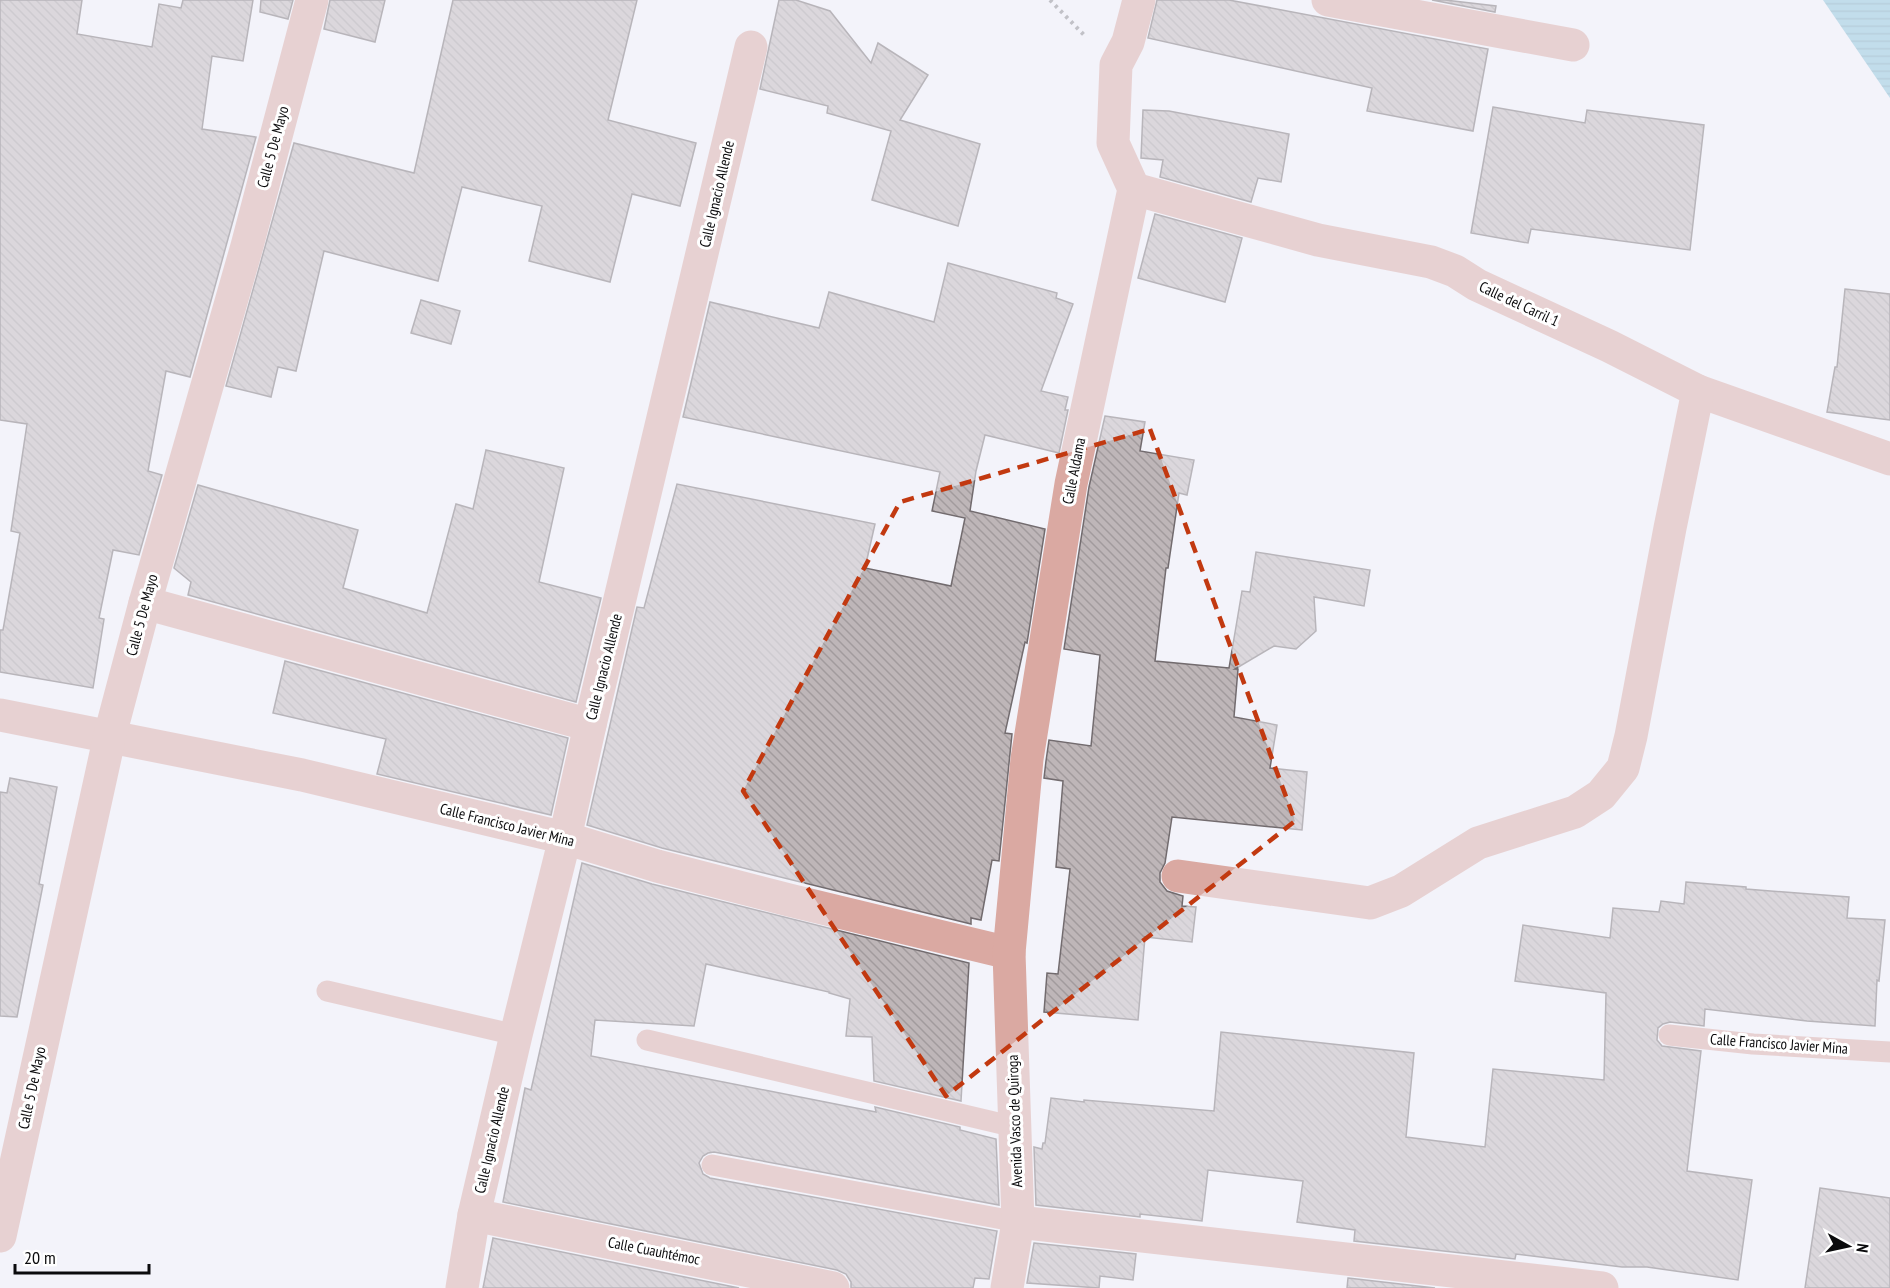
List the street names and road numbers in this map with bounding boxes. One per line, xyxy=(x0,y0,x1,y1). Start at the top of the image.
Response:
street label: Calle 5 De Mayo xyxy=(252,104,293,190)
street label: Calle Ignacio Allende xyxy=(695,139,738,249)
street label: Calle del Carril 1 xyxy=(1476,277,1562,330)
street label: Calle Aldama xyxy=(1058,436,1089,506)
street label: Calle 5 De Mayo xyxy=(121,572,162,658)
street label: Calle Ignacio Allende xyxy=(581,612,626,722)
street label: Calle Francisco Javier Mina xyxy=(438,799,576,850)
street label: Calle Francisco Javier Mina xyxy=(1710,1029,1848,1058)
street label: Calle 5 De Mayo xyxy=(13,1045,50,1131)
street label: Avenida Vasco de Quiroga xyxy=(1003,1054,1026,1188)
street label: Calle Ignacio Allende xyxy=(470,1085,513,1195)
street label: Calle Cuauhtémoc xyxy=(607,1232,702,1269)

